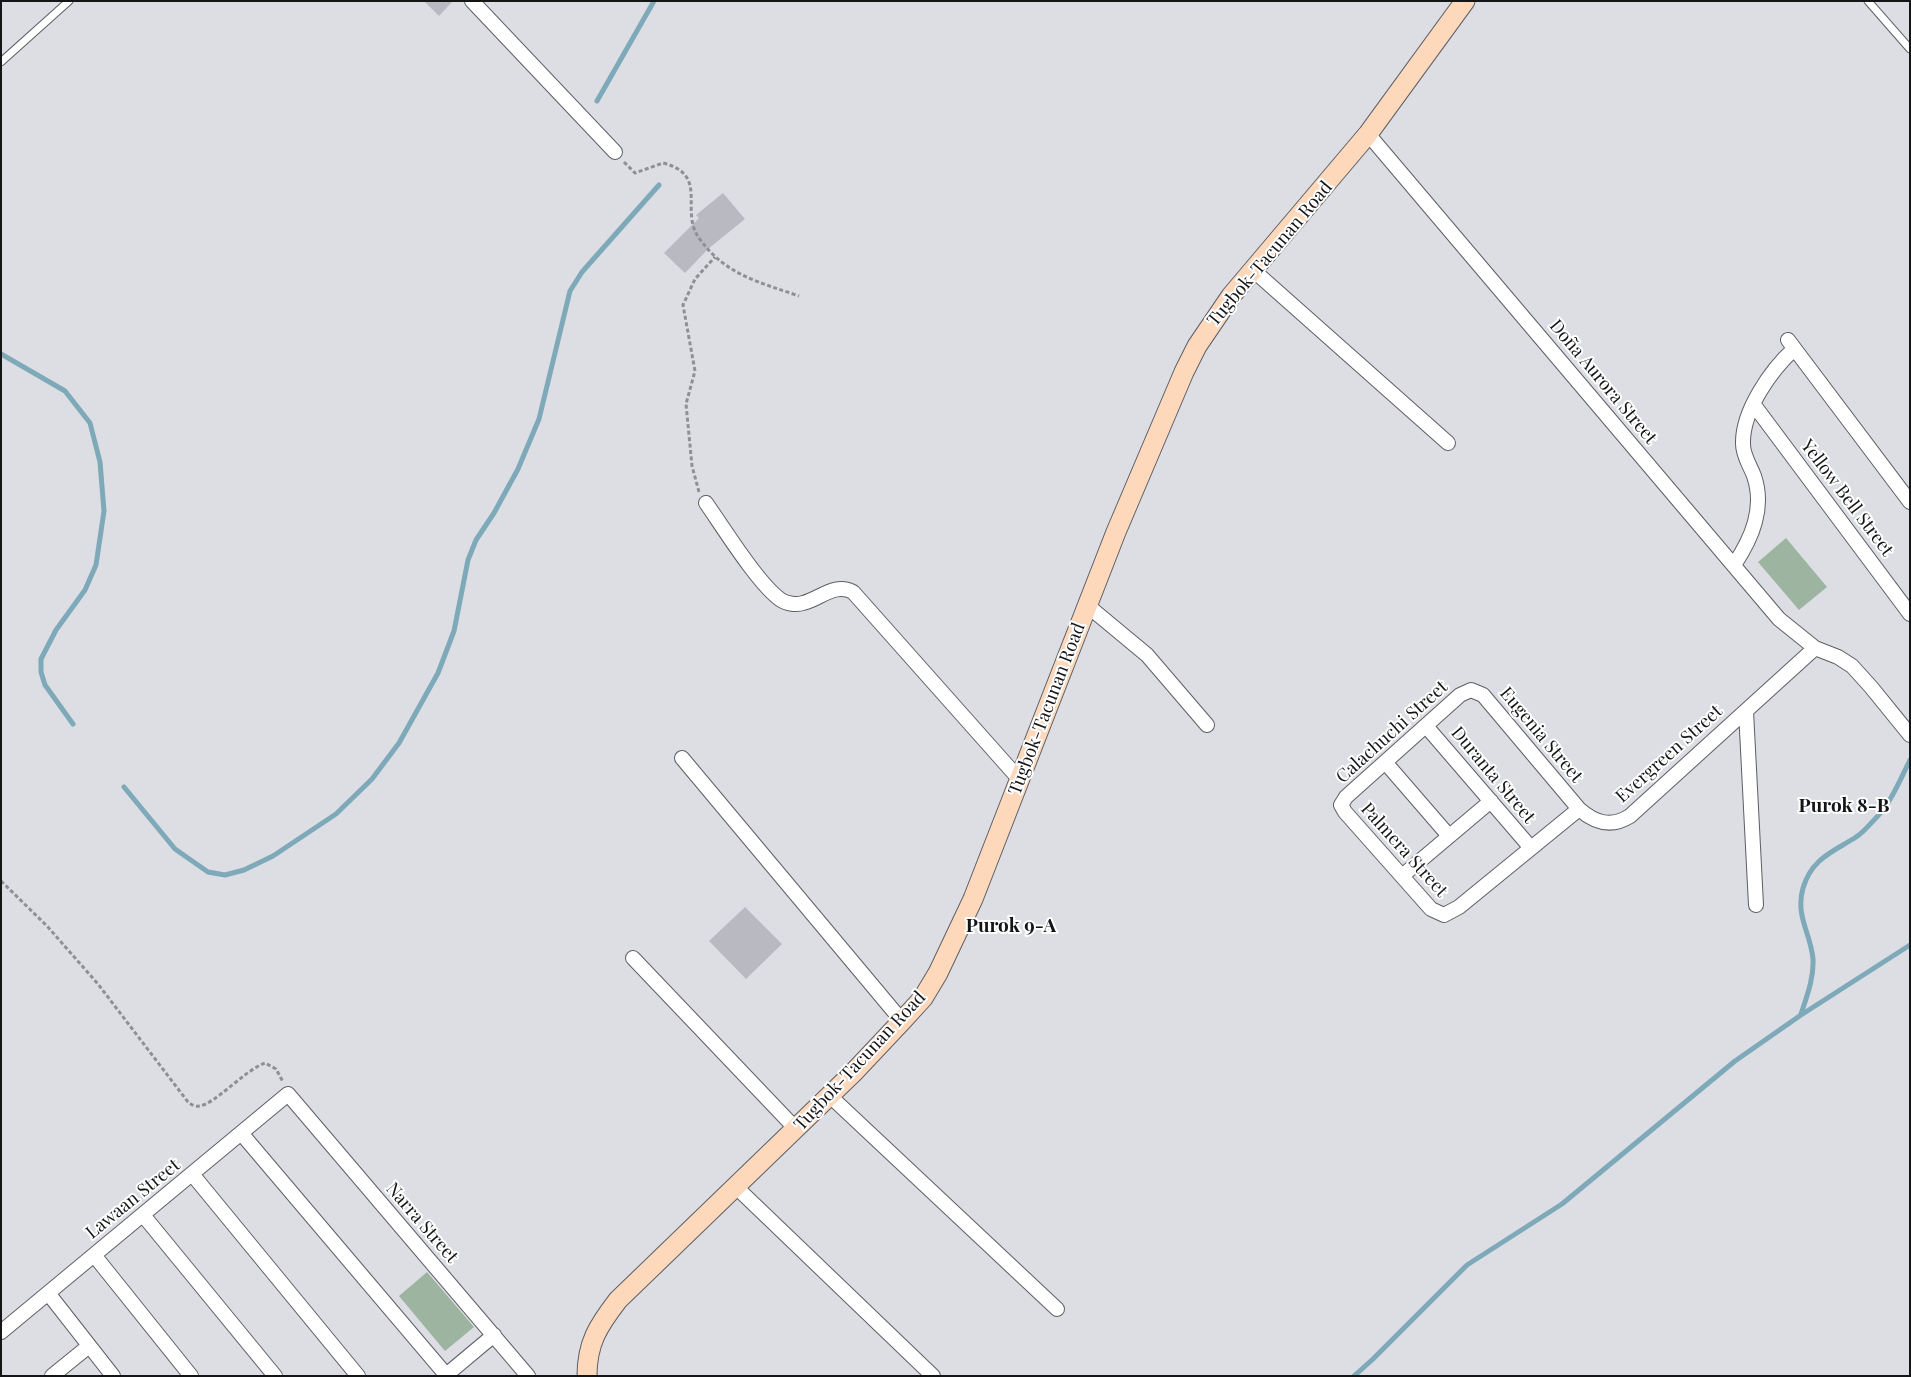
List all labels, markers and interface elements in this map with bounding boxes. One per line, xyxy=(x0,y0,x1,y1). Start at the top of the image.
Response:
street label: Tugbok-Tacunan Road xyxy=(1203,177,1337,331)
street label: Doña Aurora Street xyxy=(1545,315,1661,449)
street label: Yellow Bell Street xyxy=(1796,436,1898,560)
street label: Tugbok-Tacunan Road xyxy=(1004,620,1090,798)
street label: Calachuchi Street xyxy=(1332,676,1452,788)
street label: Eugenia Street xyxy=(1495,683,1587,787)
street label: Evergreen Street xyxy=(1611,701,1727,807)
street label: Duranta Street xyxy=(1446,722,1540,828)
district label: Purok 8-B xyxy=(1799,795,1889,817)
street label: Palmera Street xyxy=(1356,798,1452,902)
district label: Purok 9-A xyxy=(966,915,1056,937)
street label: Tugbok-Tacunan Road xyxy=(790,987,930,1135)
street label: Lawaan Street xyxy=(82,1155,184,1243)
street label: Narra Street xyxy=(381,1179,463,1267)

